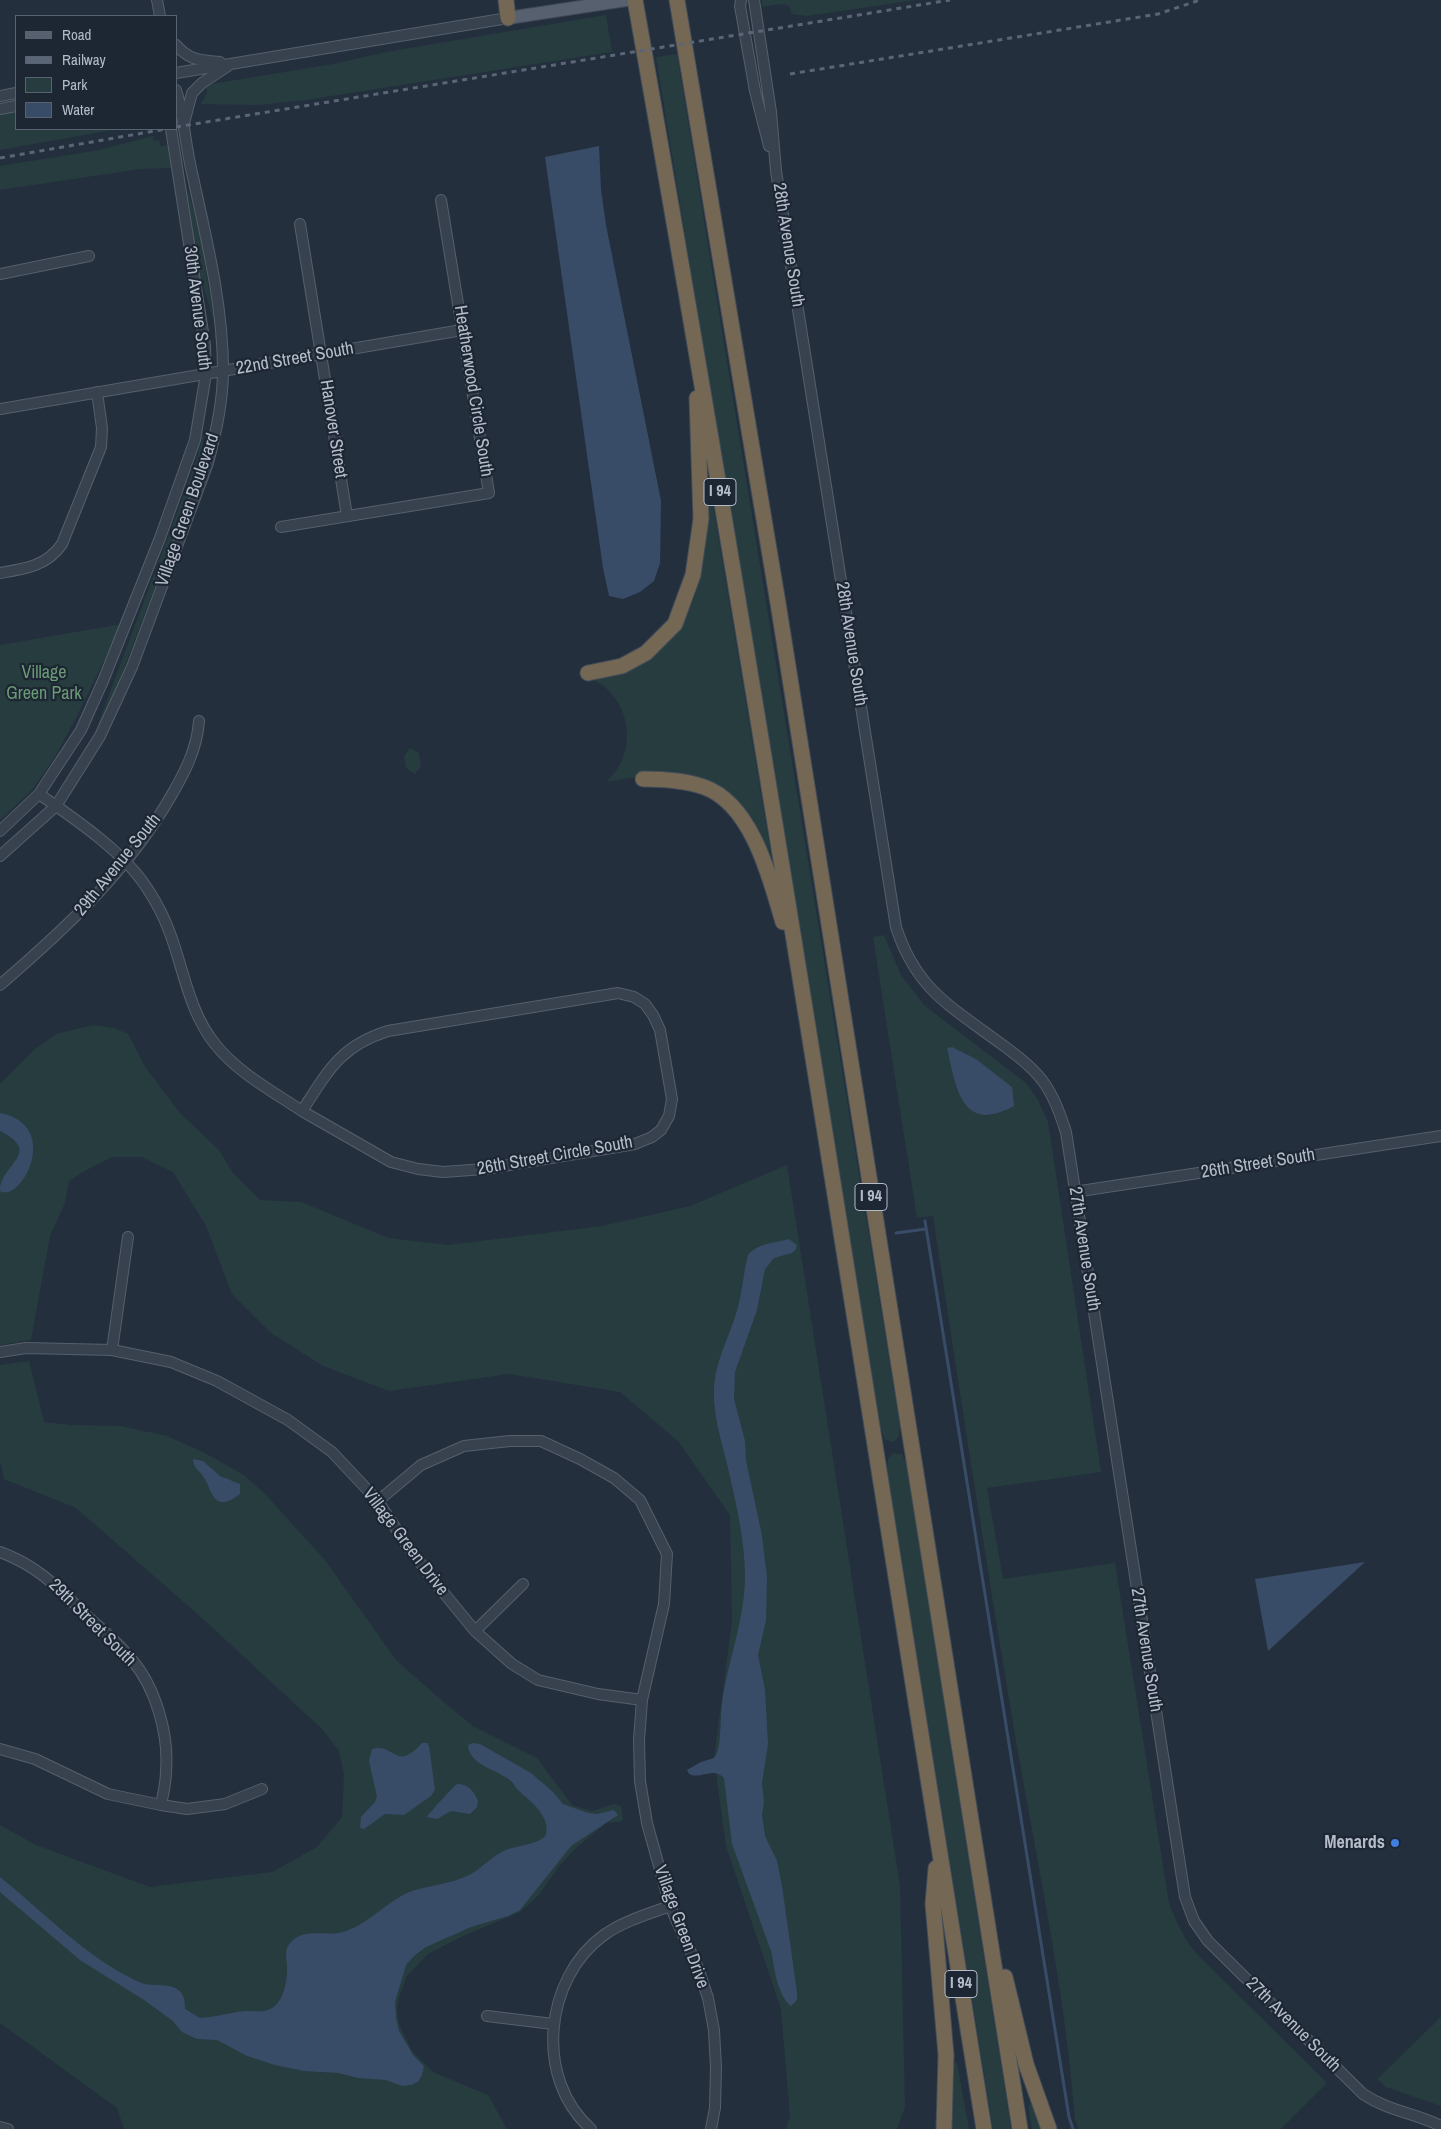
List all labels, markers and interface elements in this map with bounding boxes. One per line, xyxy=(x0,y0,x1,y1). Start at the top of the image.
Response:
legend xyxy=(15,15,178,130)
text: Road xyxy=(62,24,91,45)
text: Railway xyxy=(62,49,106,70)
text: Park xyxy=(62,74,87,95)
text: Water xyxy=(62,99,94,120)
street label: 28th Avenue South xyxy=(768,181,808,309)
street label: 30th Avenue South xyxy=(179,244,215,372)
street label: Heatherwood Circle South xyxy=(449,304,497,478)
street label: 22nd Street South xyxy=(235,338,355,380)
street label: Hanover Street xyxy=(315,378,351,480)
street label: Village Green Boulevard xyxy=(152,431,224,589)
road number: I 94 xyxy=(704,478,736,506)
street label: 28th Avenue South xyxy=(831,580,871,708)
park label: Village Green Park xyxy=(6,662,82,704)
street label: 29th Avenue South xyxy=(70,810,166,920)
street label: 26th Street Circle South xyxy=(476,1132,634,1180)
street label: 26th Street South xyxy=(1200,1144,1316,1184)
road number: I 94 xyxy=(855,1184,887,1210)
street label: 27th Avenue South xyxy=(1064,1185,1104,1313)
street label: Village Green Drive xyxy=(357,1484,453,1600)
street label: 29th Street South xyxy=(44,1575,140,1671)
street label: 27th Avenue South xyxy=(1126,1586,1166,1714)
place label: Menards xyxy=(1324,1832,1385,1854)
marker: Menards xyxy=(1389,1837,1401,1849)
street label: Village Green Drive xyxy=(649,1863,713,1991)
road number: I 94 xyxy=(945,1970,977,1998)
street label: 27th Avenue South xyxy=(1241,1973,1345,2077)

